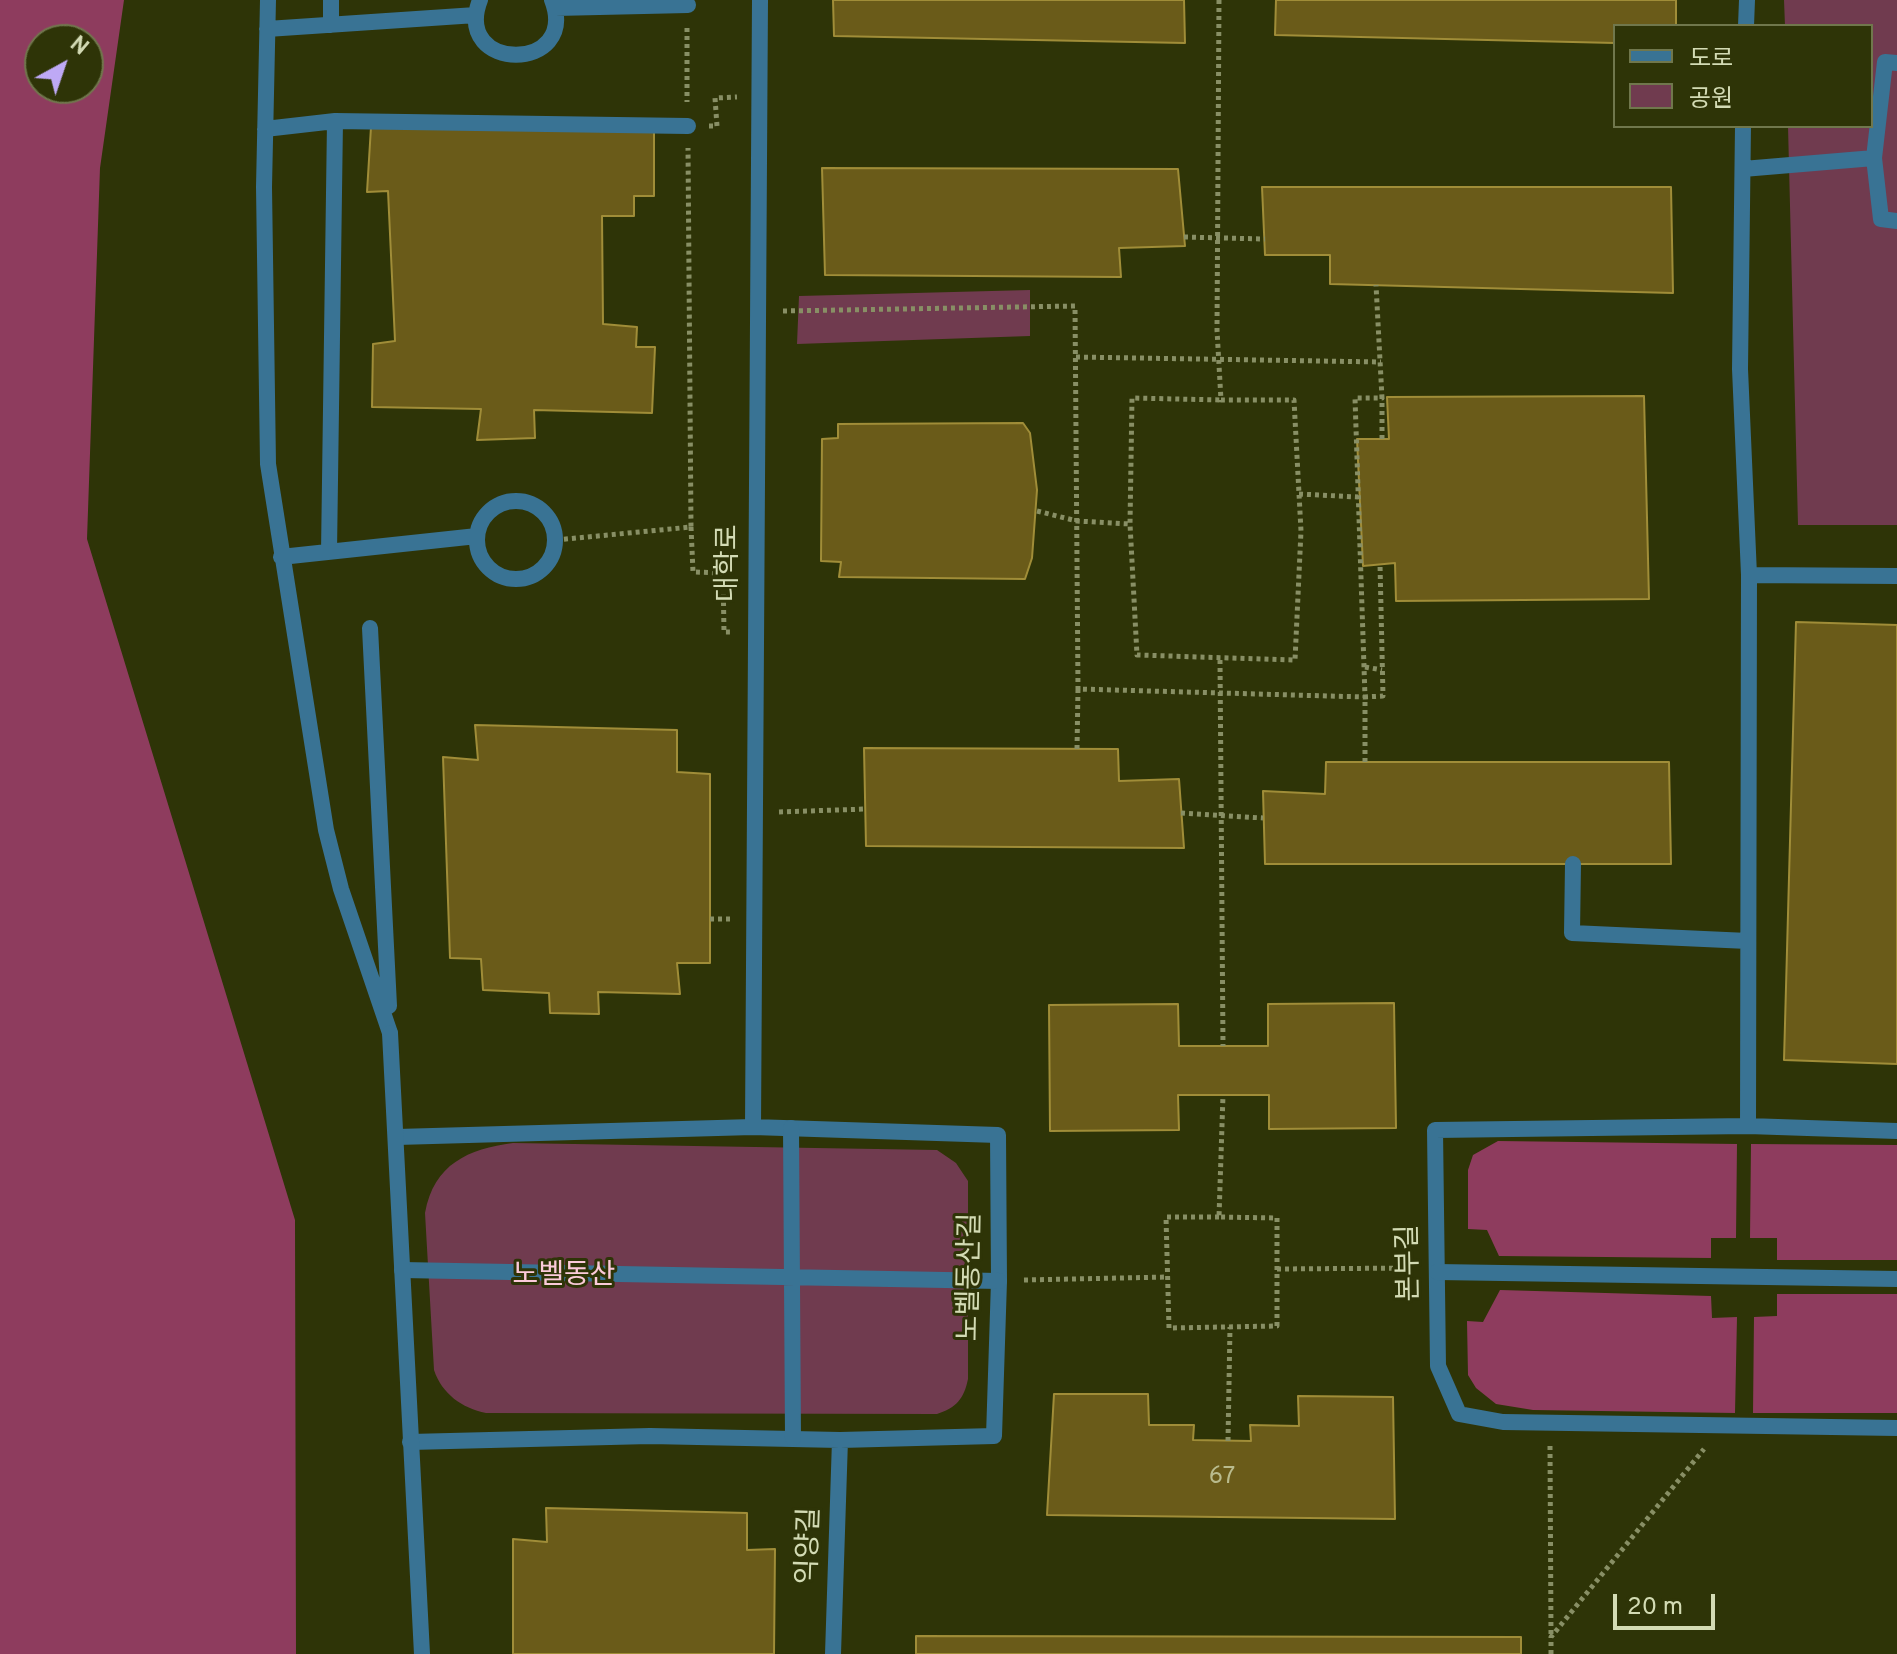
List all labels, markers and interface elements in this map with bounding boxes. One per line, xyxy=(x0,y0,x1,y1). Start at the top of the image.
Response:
north arrow xyxy=(24,24,104,104)
legend xyxy=(1613,24,1873,128)
text: N xyxy=(64,31,93,62)
text: 도로 xyxy=(1689,45,1733,75)
text: 공원 xyxy=(1689,85,1733,115)
street label: 대학로 xyxy=(713,524,747,602)
street label: 노벨동산길 xyxy=(954,1212,990,1342)
street label: 본부길 xyxy=(1394,1224,1428,1302)
park label: 노벨동산 xyxy=(512,1260,616,1294)
house number: 67 xyxy=(1209,1464,1235,1492)
street label: 익양길 xyxy=(793,1507,829,1585)
scale bar xyxy=(1617,1578,1719,1628)
text: 20 m xyxy=(1627,1593,1683,1623)

